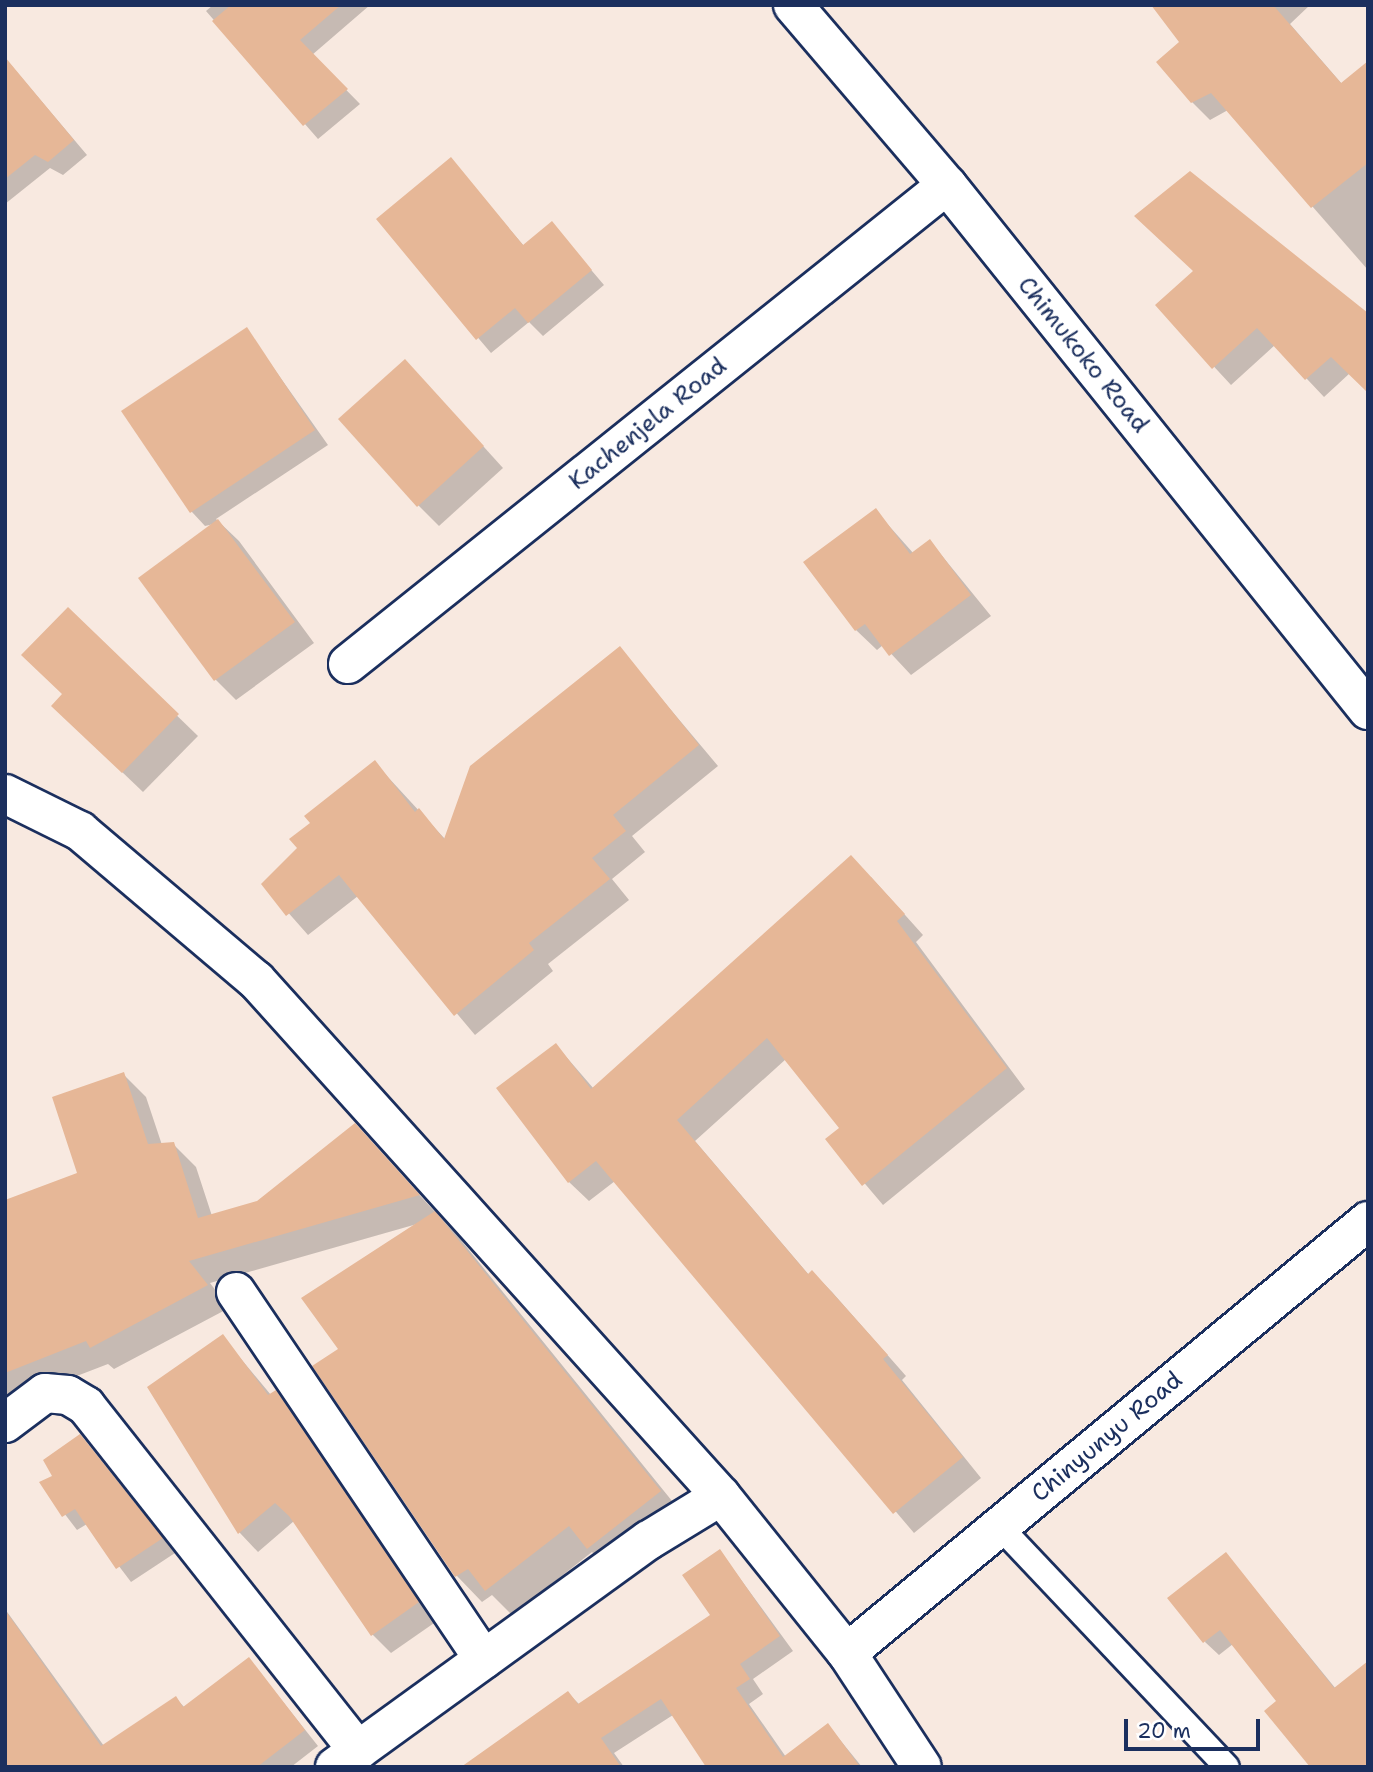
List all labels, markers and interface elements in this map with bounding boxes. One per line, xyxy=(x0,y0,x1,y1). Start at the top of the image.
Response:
street label: Chimukoko Road xyxy=(1011,271,1155,439)
street label: Kachenjela Road xyxy=(564,352,732,496)
street label: Chinyunyu Road xyxy=(1026,1366,1188,1508)
scale bar xyxy=(1128,1706,1264,1750)
text: 20 m xyxy=(1137,1717,1191,1745)

